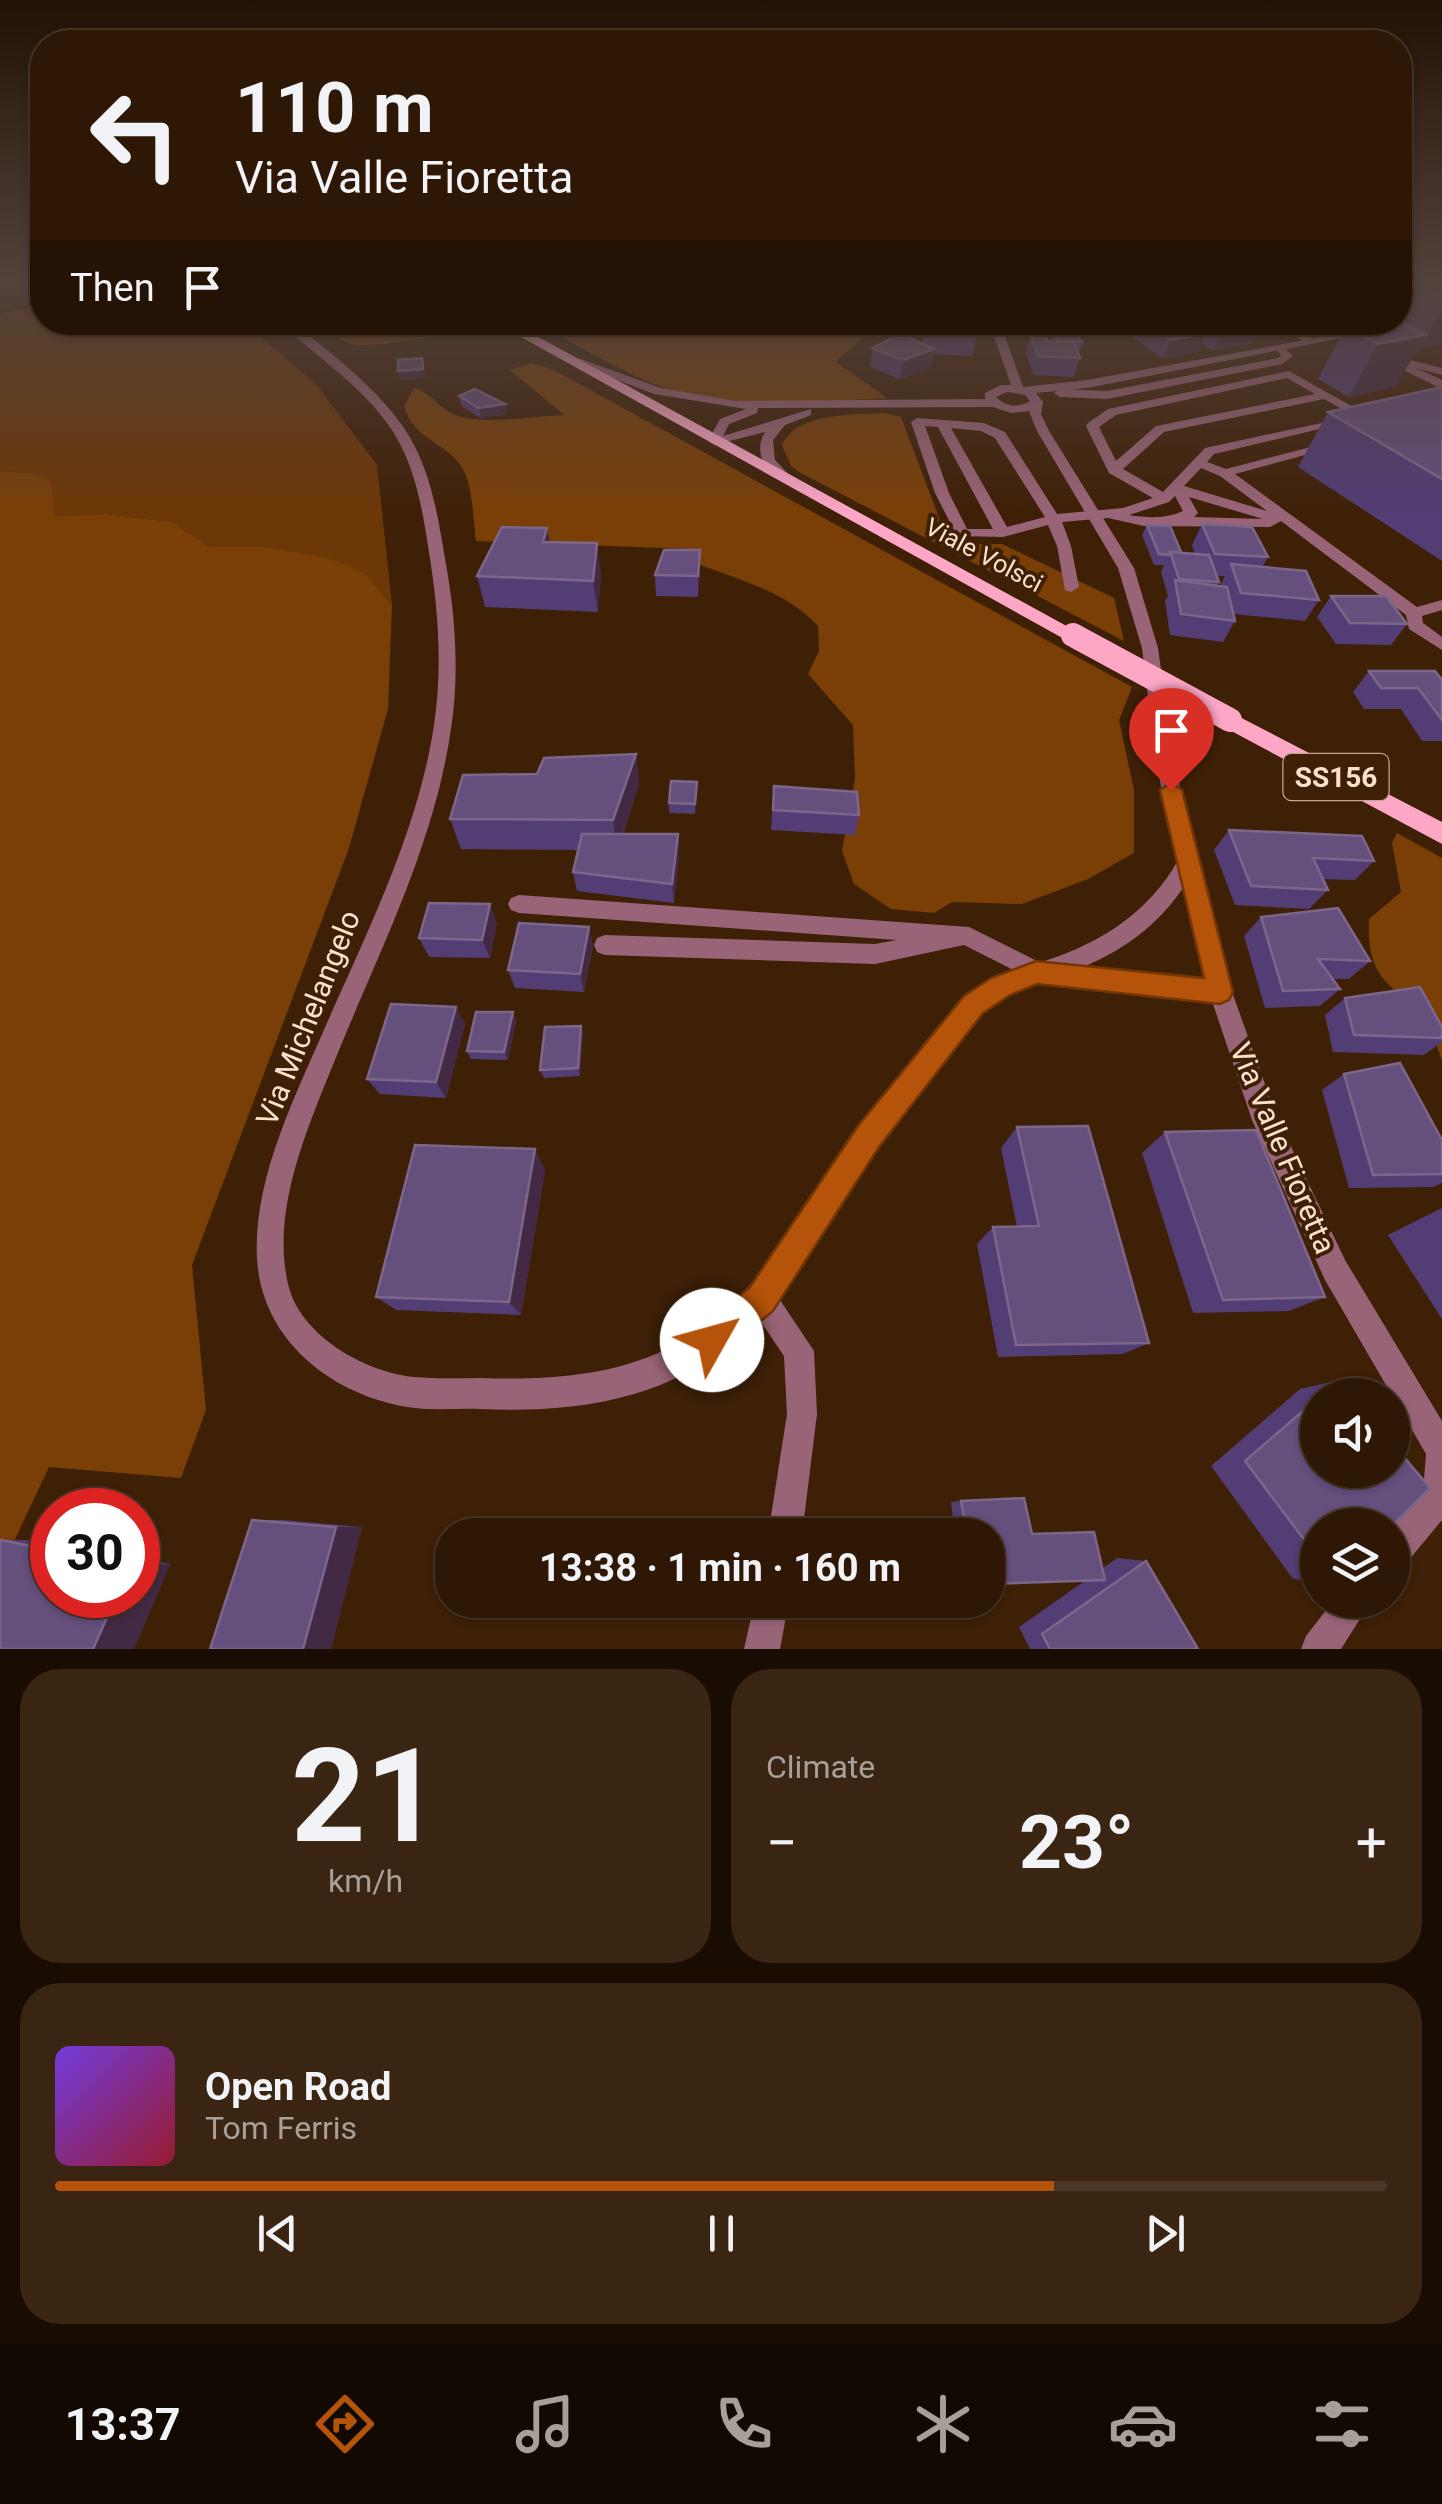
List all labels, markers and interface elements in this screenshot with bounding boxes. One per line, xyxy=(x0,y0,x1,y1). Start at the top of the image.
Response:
text: 110 m xyxy=(235,67,434,149)
icon: left xyxy=(70,70,200,200)
text: Via Valle Fioretta xyxy=(235,151,573,204)
icon: arrive xyxy=(175,260,230,315)
text: Then xyxy=(70,266,155,310)
street label: Viale Volsci xyxy=(920,512,1048,598)
pin xyxy=(1129,688,1214,791)
icon: arrive xyxy=(1144,703,1199,758)
road number: SS156 xyxy=(1284,754,1388,800)
street label: Via Michelangelo xyxy=(249,905,367,1131)
street label: Via Valle Fioretta xyxy=(1223,1037,1343,1259)
position arrow xyxy=(660,1288,764,1392)
map controls xyxy=(1300,1378,1410,1618)
button: sound xyxy=(1300,1378,1410,1488)
speed limit sign: 30 xyxy=(30,1488,160,1618)
button: layers xyxy=(1300,1508,1410,1618)
text: 13:38 · 1 min · 160 m xyxy=(539,1546,901,1590)
text: 21 xyxy=(291,1720,440,1873)
text: Climate xyxy=(766,1748,875,1786)
text: 23° xyxy=(1019,1798,1134,1886)
text: − xyxy=(766,1811,797,1875)
text: + xyxy=(1356,1811,1387,1875)
text: km/h xyxy=(328,1862,403,1900)
text: Open Road xyxy=(205,2065,391,2109)
text: Tom Ferris xyxy=(205,2109,357,2147)
icon: previous xyxy=(250,2206,305,2261)
icon: pause xyxy=(694,2206,749,2261)
icon: next xyxy=(1138,2206,1193,2261)
icon: directions xyxy=(310,2389,380,2459)
icon: music xyxy=(510,2389,580,2459)
icon: phone xyxy=(709,2389,779,2459)
icon: climate xyxy=(908,2389,978,2459)
icon: car xyxy=(1108,2389,1178,2459)
icon: filters xyxy=(1307,2389,1377,2459)
text: 13:37 xyxy=(65,2398,181,2451)

